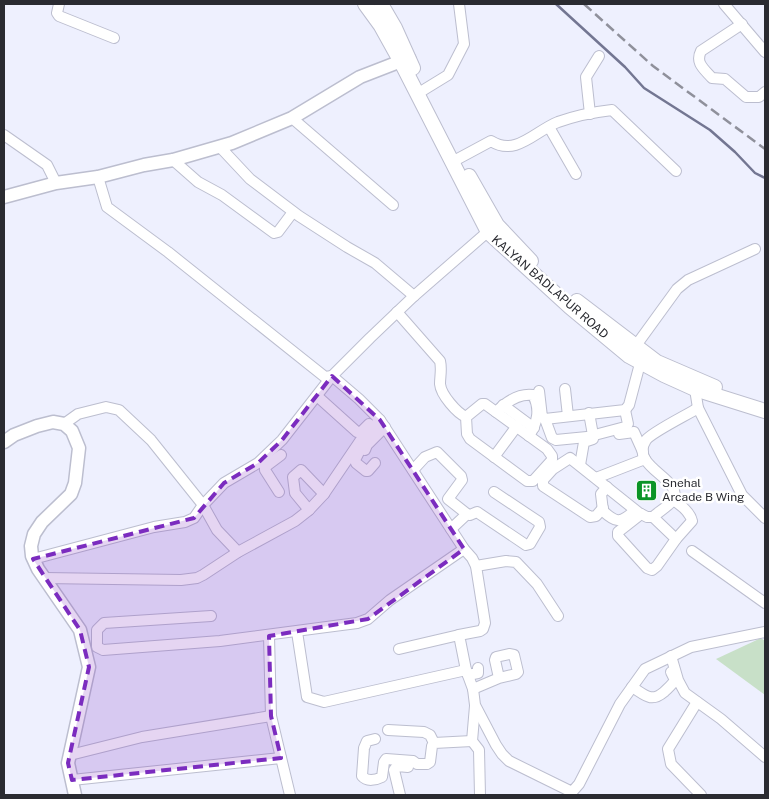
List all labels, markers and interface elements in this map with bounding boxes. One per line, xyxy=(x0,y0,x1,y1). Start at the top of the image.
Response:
street label: KALYAN BADLAPUR ROAD xyxy=(489,232,611,342)
place label: Snehal Arcade B Wing xyxy=(662,476,745,504)
building icon: Snehal Arcade B Wing xyxy=(634,478,658,502)

